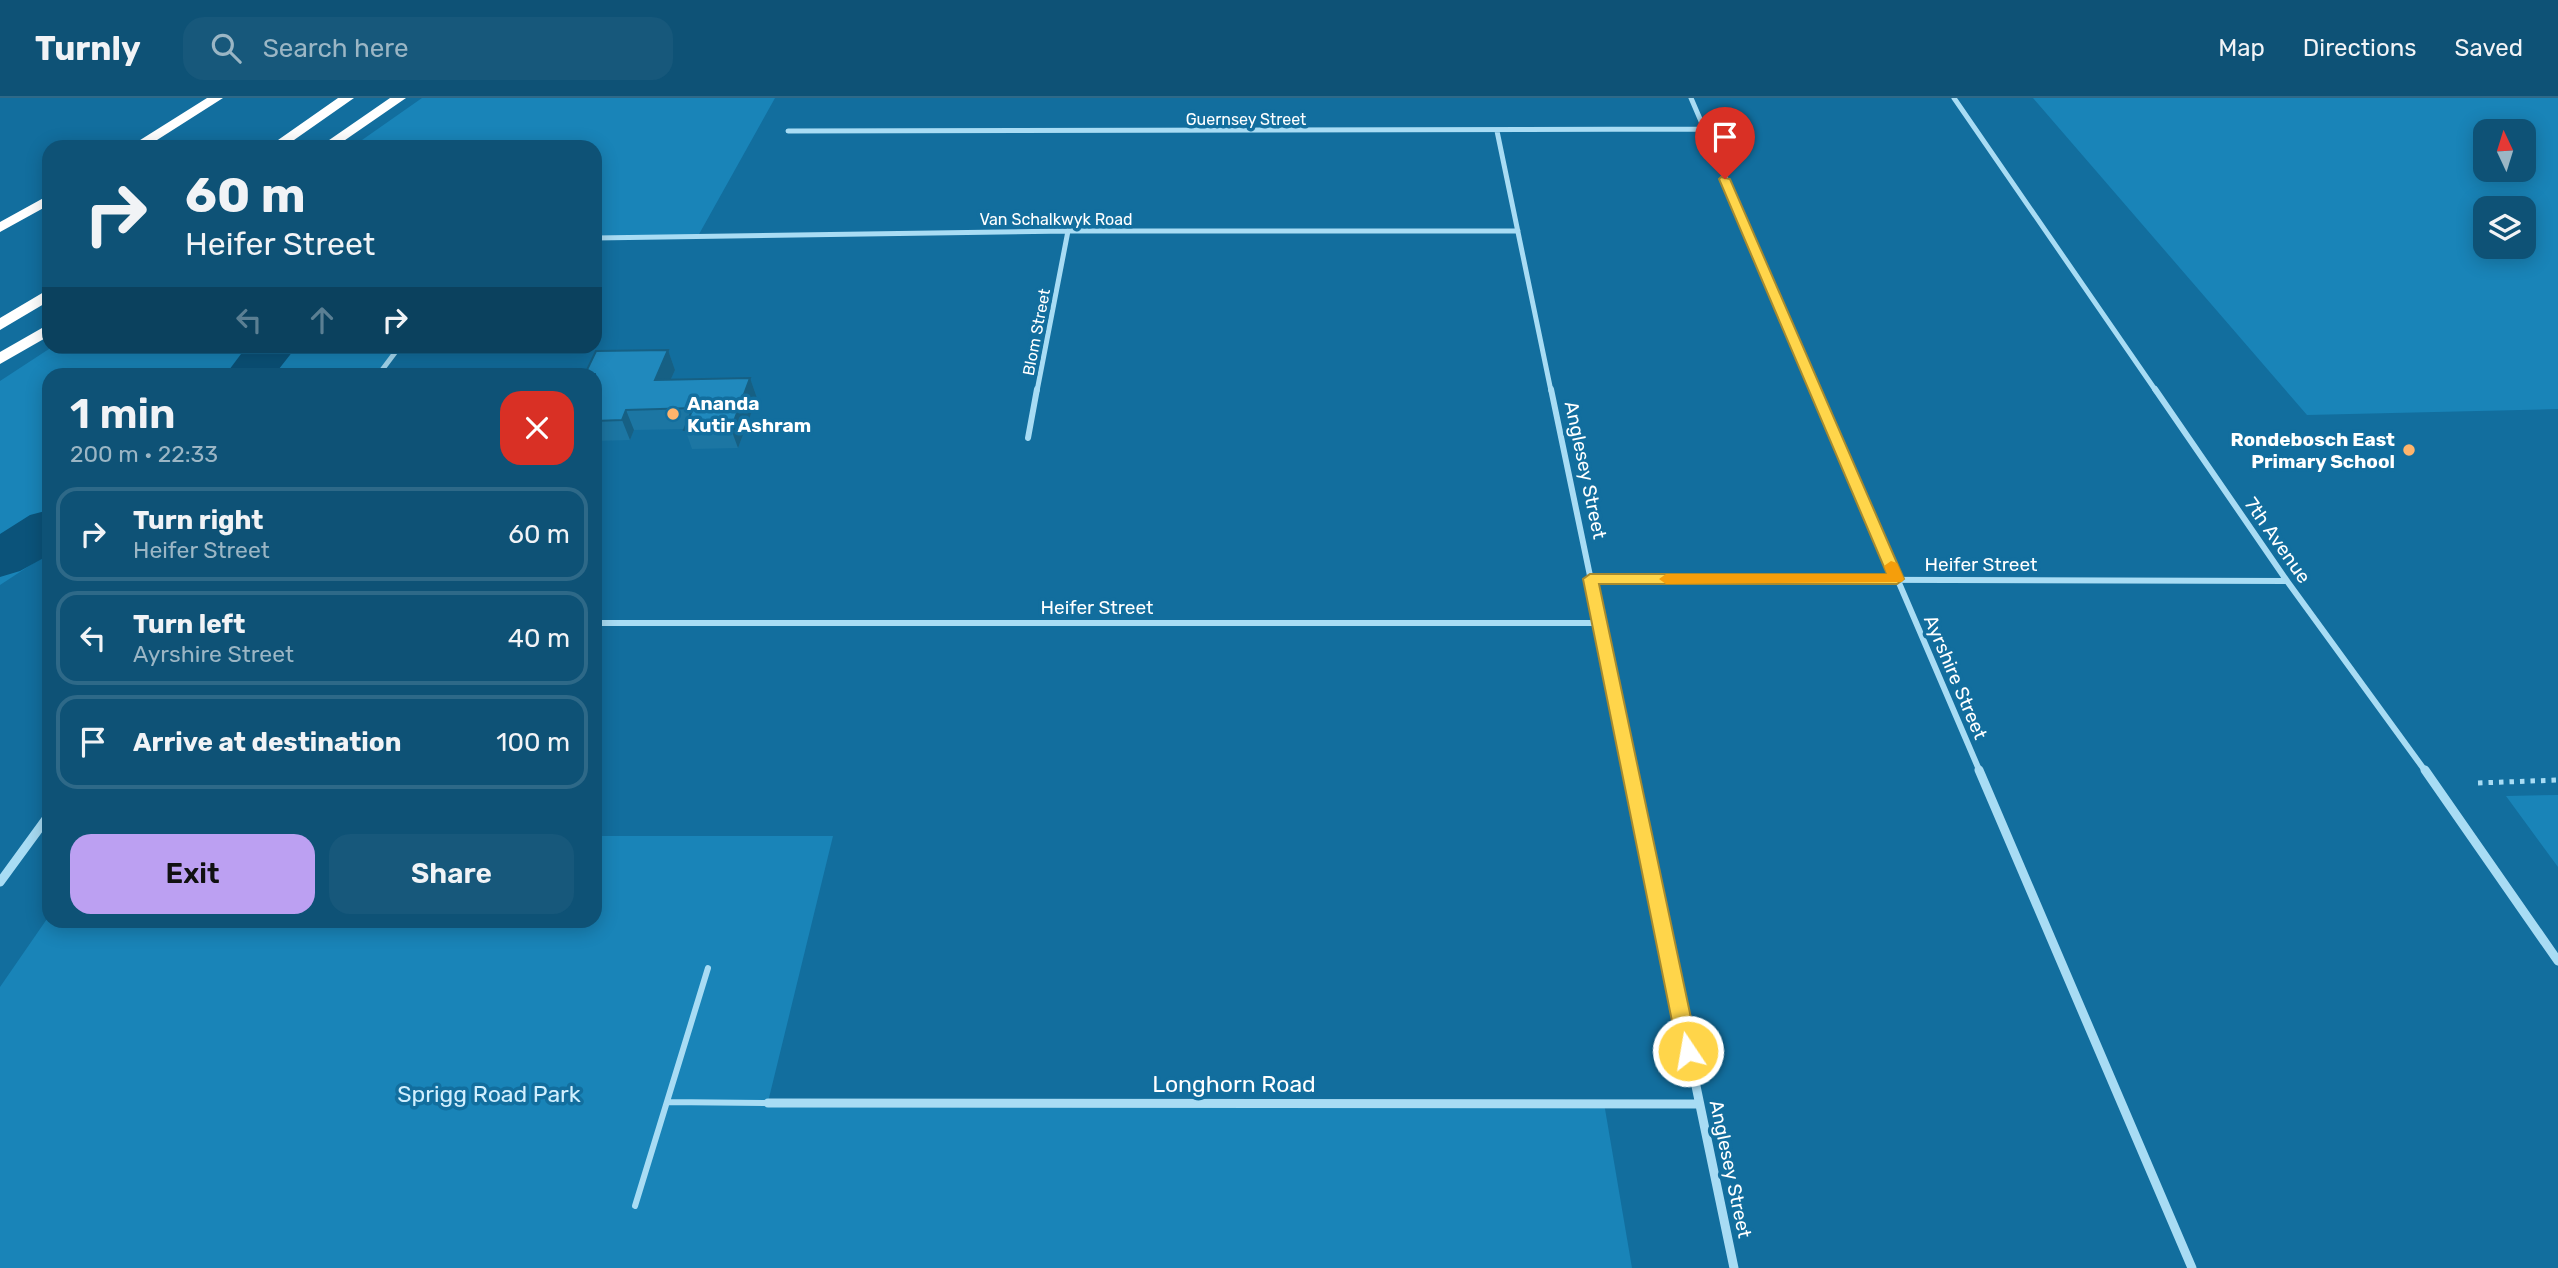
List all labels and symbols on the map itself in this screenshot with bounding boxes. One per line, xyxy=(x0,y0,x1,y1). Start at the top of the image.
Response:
pin xyxy=(1695,107,1755,179)
street label: Guernsey Street xyxy=(1186,110,1306,129)
north arrow xyxy=(2473,119,2536,182)
street label: Van Schalkwyk Road xyxy=(979,210,1133,229)
street label: Blom Street xyxy=(1019,287,1054,377)
place label: Ananda Kutir Ashram xyxy=(687,392,811,437)
street label: Anglesey Street xyxy=(1560,399,1611,542)
marker: Ananda Kutir Ashram xyxy=(665,406,681,422)
place label: Rondebosch East Primary School xyxy=(2230,428,2395,473)
marker: Rondebosch East Primary School xyxy=(2401,442,2417,458)
street label: 7th Avenue xyxy=(2240,493,2316,588)
street label: Heifer Street xyxy=(1925,553,2038,576)
street label: Heifer Street xyxy=(1041,596,1154,619)
street label: Ayrshire Street xyxy=(1919,612,1992,743)
position arrow xyxy=(1651,1014,1725,1088)
street label: Longhorn Road xyxy=(1152,1070,1316,1098)
park label: Sprigg Road Park xyxy=(397,1080,581,1108)
street label: Anglesey Street xyxy=(1705,1098,1756,1241)

